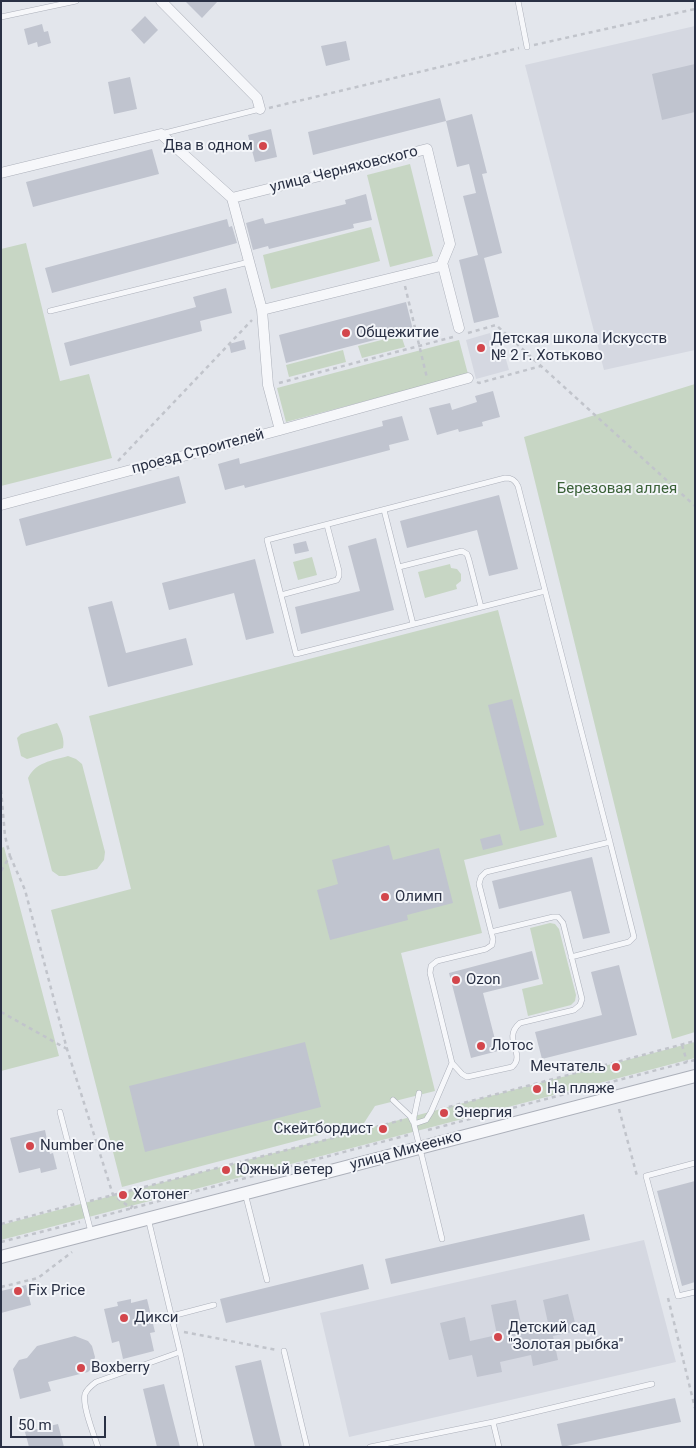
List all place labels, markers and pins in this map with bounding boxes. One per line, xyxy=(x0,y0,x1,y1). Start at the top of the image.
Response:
place label: Два в одном xyxy=(164,137,253,155)
marker: Два в одном xyxy=(257,140,269,152)
place label: Общежитие xyxy=(356,324,439,342)
marker: Общежитие xyxy=(340,327,352,339)
place label: Детская школа Искусств № 2 г. Хотьково xyxy=(491,330,667,365)
marker: Детская школа Искусств № 2 г. Хотьково xyxy=(475,342,487,354)
place label: Олимп xyxy=(395,888,442,906)
marker: Олимп xyxy=(379,891,391,903)
place label: Ozon xyxy=(466,971,500,989)
marker: Ozon xyxy=(450,974,462,986)
place label: Лотос xyxy=(491,1037,533,1055)
marker: Лотос xyxy=(475,1040,487,1052)
place label: Мечтатель xyxy=(530,1058,606,1076)
marker: Мечтатель xyxy=(610,1061,622,1073)
place label: На пляже xyxy=(547,1080,614,1098)
marker: На пляже xyxy=(531,1083,543,1095)
place label: Энергия xyxy=(454,1104,512,1122)
marker: Энергия xyxy=(438,1107,450,1119)
place label: Скейтбордист xyxy=(274,1120,373,1138)
marker: Скейтбордист xyxy=(377,1123,389,1135)
place label: Number One xyxy=(40,1137,124,1155)
marker: Number One xyxy=(24,1140,36,1152)
place label: Южный ветер xyxy=(236,1161,333,1179)
marker: Южный ветер xyxy=(220,1164,232,1176)
place label: Хотонег xyxy=(133,1186,189,1204)
marker: Хотонег xyxy=(117,1189,129,1201)
place label: Fix Price xyxy=(28,1282,85,1300)
marker: Fix Price xyxy=(12,1285,24,1297)
place label: Дикси xyxy=(134,1309,178,1327)
marker: Дикси xyxy=(118,1312,130,1324)
place label: Детский сад "Золотая рыбка" xyxy=(508,1319,623,1354)
marker: Детский сад "Золотая рыбка" xyxy=(492,1331,504,1343)
place label: Boxberry xyxy=(91,1359,150,1377)
marker: Boxberry xyxy=(75,1362,87,1374)

